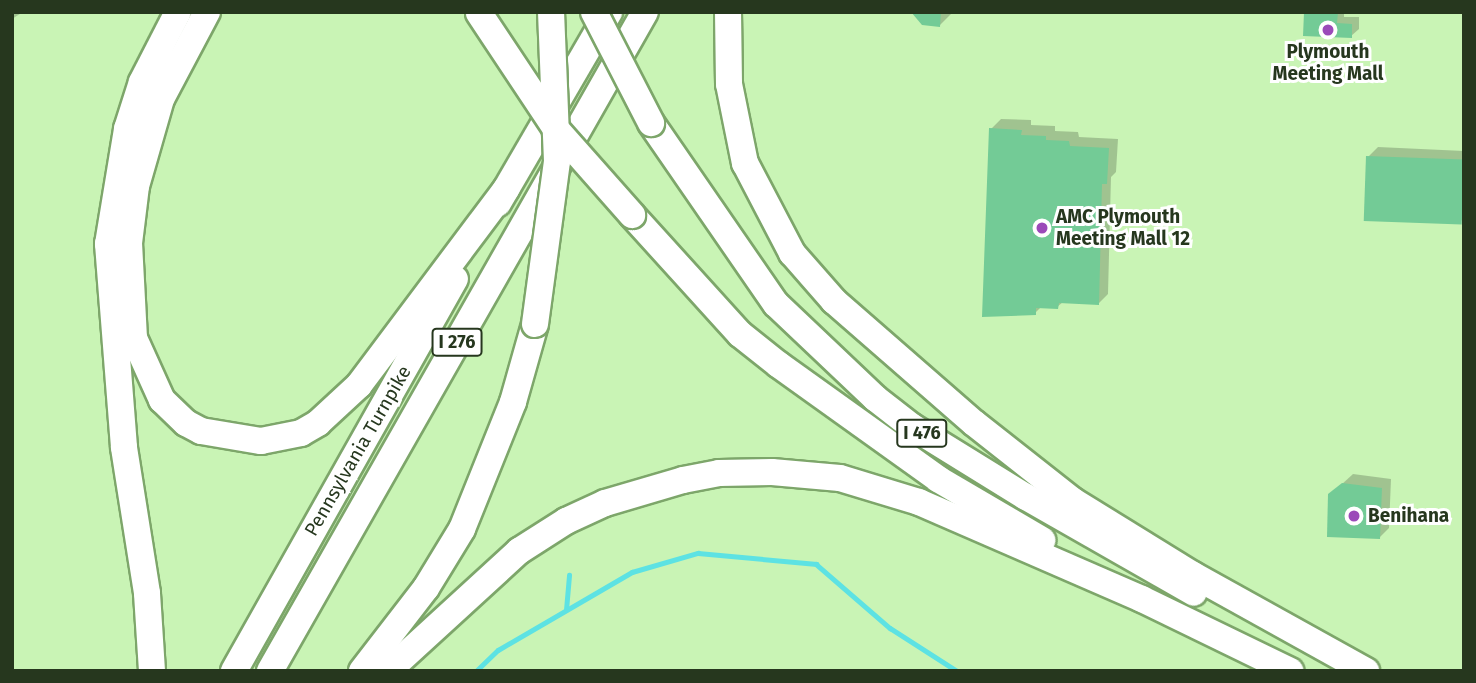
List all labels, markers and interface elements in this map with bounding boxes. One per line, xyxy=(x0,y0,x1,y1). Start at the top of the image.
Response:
marker: Plymouth Meeting Mall xyxy=(1320,22,1336,38)
place label: Plymouth Meeting Mall xyxy=(1273,41,1383,85)
place label: AMC Plymouth Meeting Mall 12 xyxy=(1056,206,1190,250)
marker: AMC Plymouth Meeting Mall 12 xyxy=(1034,220,1050,236)
road number: I 276 xyxy=(431,328,483,356)
street label: Pennsylvania Turnpike xyxy=(300,362,416,540)
road number: I 476 xyxy=(896,418,948,447)
place label: Benihana xyxy=(1368,505,1449,527)
marker: Benihana xyxy=(1346,508,1362,524)

